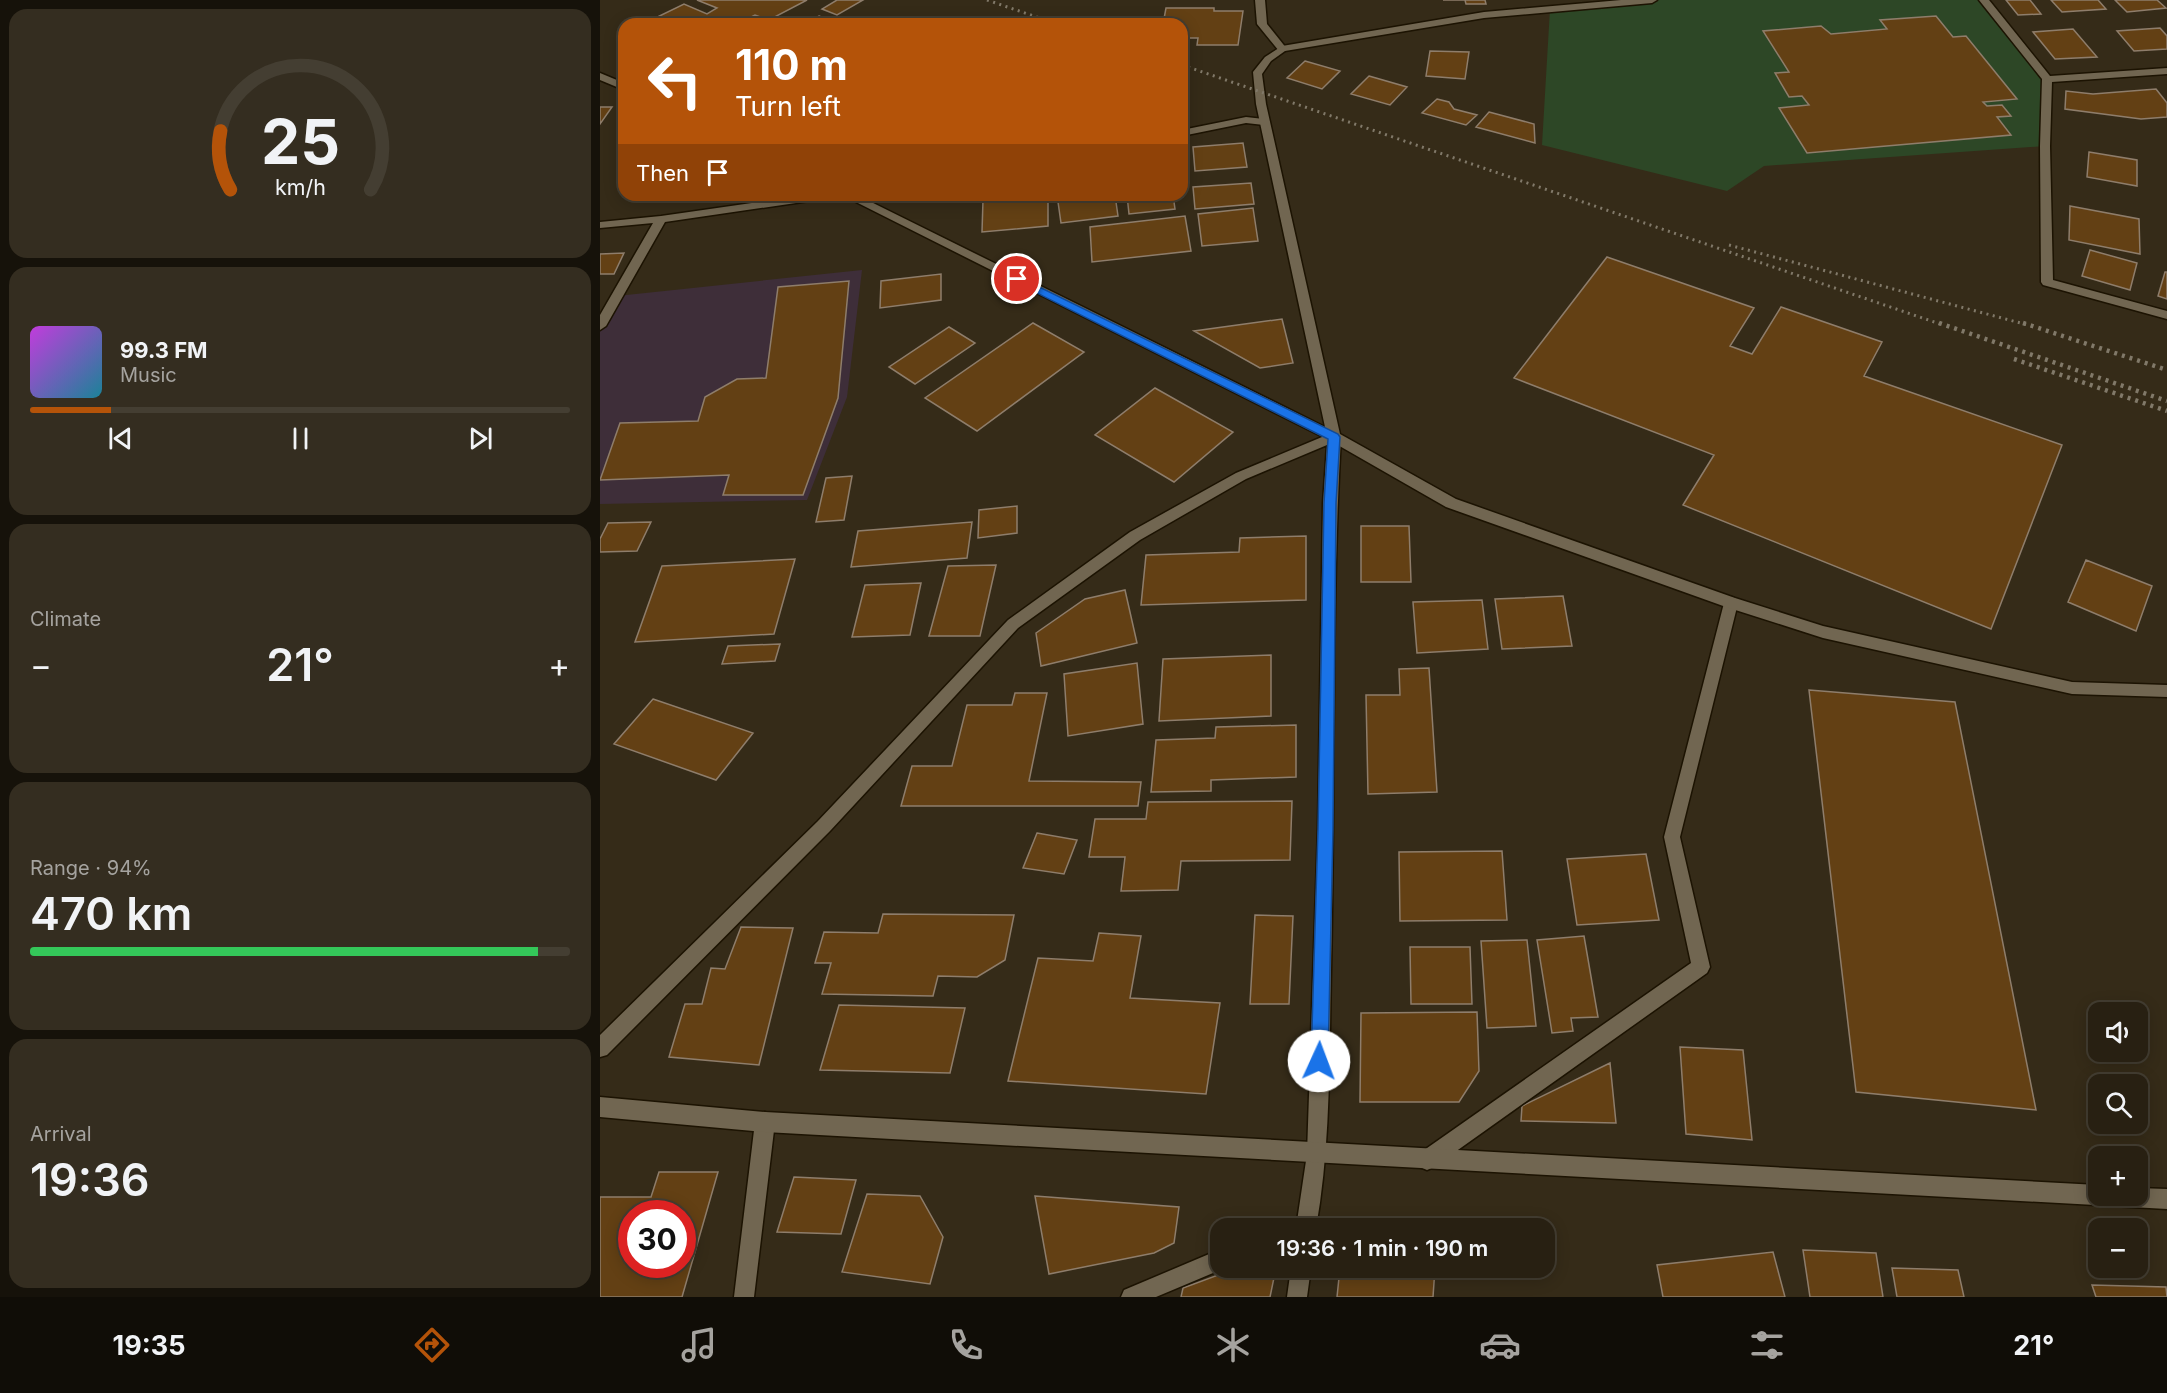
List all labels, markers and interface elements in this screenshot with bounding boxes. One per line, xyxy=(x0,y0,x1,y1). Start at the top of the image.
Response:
text: 110 m xyxy=(735,39,848,90)
icon: left xyxy=(636,42,714,120)
text: Turn left xyxy=(735,90,841,123)
text: 25 xyxy=(260,104,340,179)
icon: arrive xyxy=(701,156,734,189)
text: Then xyxy=(636,160,689,186)
text: km/h xyxy=(275,175,325,201)
pin xyxy=(991,253,1042,304)
icon: arrive xyxy=(1000,262,1033,295)
text: 99.3 FM xyxy=(120,337,208,363)
text: Music xyxy=(120,363,177,387)
icon: previous xyxy=(104,422,137,455)
icon: pause xyxy=(284,422,317,455)
icon: next xyxy=(464,422,497,455)
text: Climate xyxy=(30,607,101,631)
text: 21° xyxy=(266,637,334,692)
text: − xyxy=(30,645,52,685)
text: + xyxy=(548,645,570,685)
text: Range · 94% xyxy=(30,856,152,880)
text: 470 km xyxy=(30,886,192,941)
map controls xyxy=(2088,1002,2148,1278)
button: sound xyxy=(2088,1002,2148,1062)
position arrow xyxy=(1287,1029,1351,1093)
button: search xyxy=(2088,1074,2148,1134)
text: Arrival xyxy=(30,1122,92,1146)
button: + xyxy=(2088,1146,2148,1206)
text: 19:36 xyxy=(30,1152,150,1207)
speed limit sign: 30 xyxy=(618,1200,696,1278)
button: − xyxy=(2088,1218,2148,1278)
text: 19:36 · 1 min · 190 m xyxy=(1277,1235,1488,1261)
icon: directions xyxy=(411,1324,453,1366)
icon: music xyxy=(678,1324,720,1366)
icon: phone xyxy=(945,1324,987,1366)
icon: climate xyxy=(1212,1324,1254,1366)
icon: car xyxy=(1479,1324,1521,1366)
icon: filters xyxy=(1746,1324,1788,1366)
text: 19:35 xyxy=(113,1329,185,1362)
text: 21° xyxy=(2013,1329,2054,1362)

